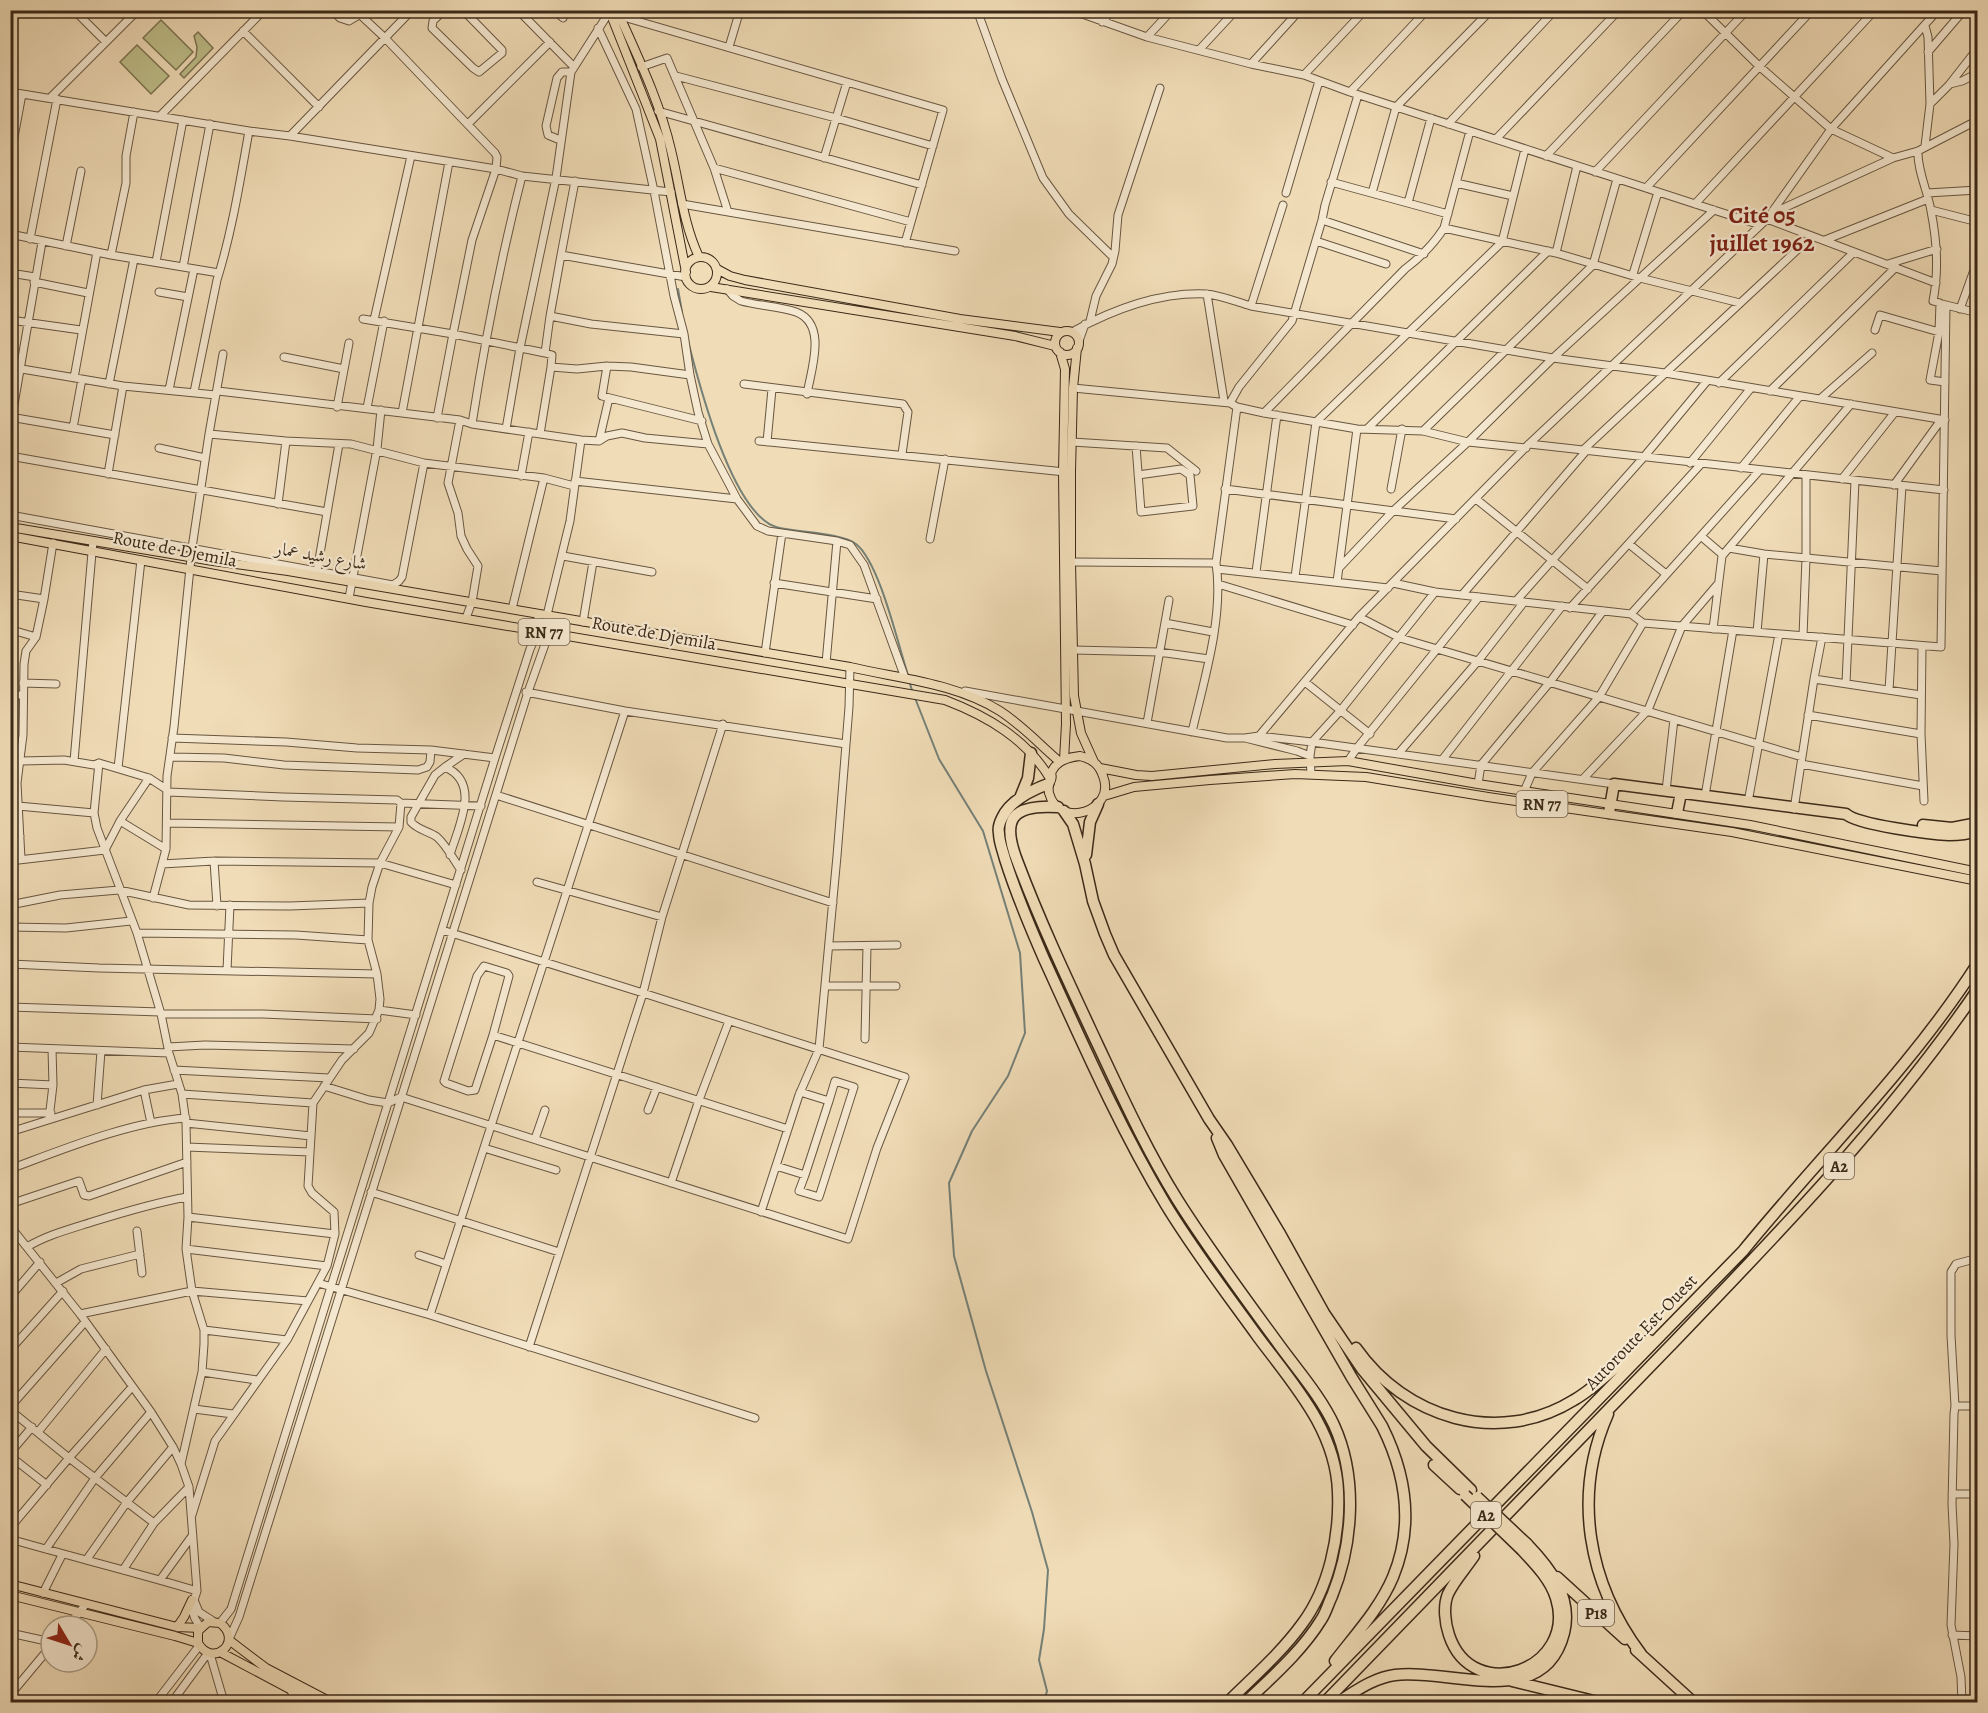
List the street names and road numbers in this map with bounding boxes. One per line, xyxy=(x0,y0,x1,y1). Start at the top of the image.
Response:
street label: Route de Djemila xyxy=(111,525,240,573)
street label: شارع رشيد عمار xyxy=(271,536,369,579)
street label: Route de Djemila xyxy=(590,610,719,656)
road number: RN 77 xyxy=(518,619,570,645)
road number: RN 77 xyxy=(1516,791,1568,817)
road number: A2 xyxy=(1824,1153,1854,1179)
street label: Autoroute Est-Ouest xyxy=(1579,1269,1702,1396)
road number: A2 xyxy=(1471,1502,1501,1528)
road number: P18 xyxy=(1578,1600,1614,1626)

